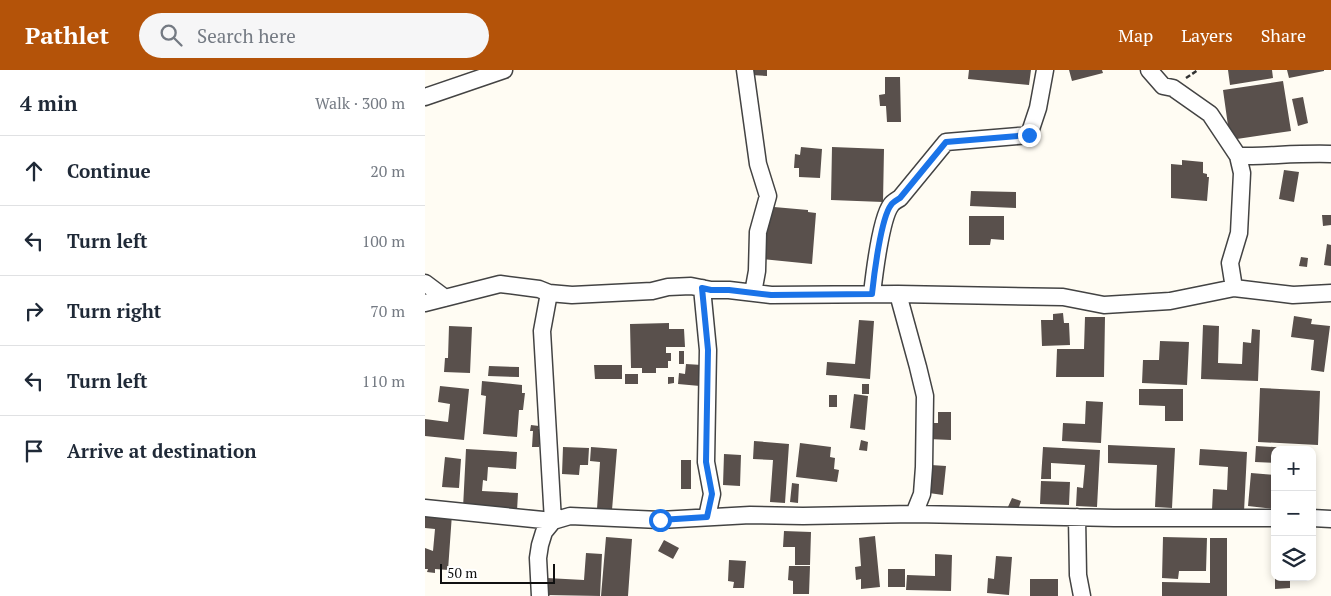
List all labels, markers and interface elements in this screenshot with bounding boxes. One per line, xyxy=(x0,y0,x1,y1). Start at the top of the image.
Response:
search box xyxy=(139,13,489,58)
text: Pathlet xyxy=(25,19,109,51)
icon: search xyxy=(157,21,185,49)
text: Search here xyxy=(197,23,296,48)
text: Map xyxy=(1118,23,1153,47)
text: Layers xyxy=(1181,23,1233,47)
text: Share xyxy=(1261,23,1306,47)
text: 4 min xyxy=(20,89,77,117)
text: Walk · 300 m xyxy=(315,92,405,114)
route end xyxy=(1018,124,1041,147)
icon: ahead xyxy=(20,157,48,185)
text: Continue xyxy=(67,158,151,183)
text: 20 m xyxy=(370,160,405,182)
icon: left xyxy=(20,227,48,255)
text: Turn left xyxy=(67,228,148,253)
text: 100 m xyxy=(362,230,405,252)
icon: right xyxy=(20,297,48,325)
text: Turn right xyxy=(67,298,161,323)
text: 70 m xyxy=(370,300,405,322)
icon: left xyxy=(20,367,48,395)
text: Turn left xyxy=(67,368,148,393)
text: 110 m xyxy=(362,370,405,392)
icon: arrive xyxy=(20,437,48,465)
text: Arrive at destination xyxy=(67,438,256,463)
map controls xyxy=(1271,446,1316,581)
button: + xyxy=(1271,446,1316,491)
button: − xyxy=(1271,491,1316,536)
route start xyxy=(649,509,672,532)
button: layers xyxy=(1271,536,1316,581)
scale bar xyxy=(440,561,555,584)
text: 50 m xyxy=(447,563,477,582)

